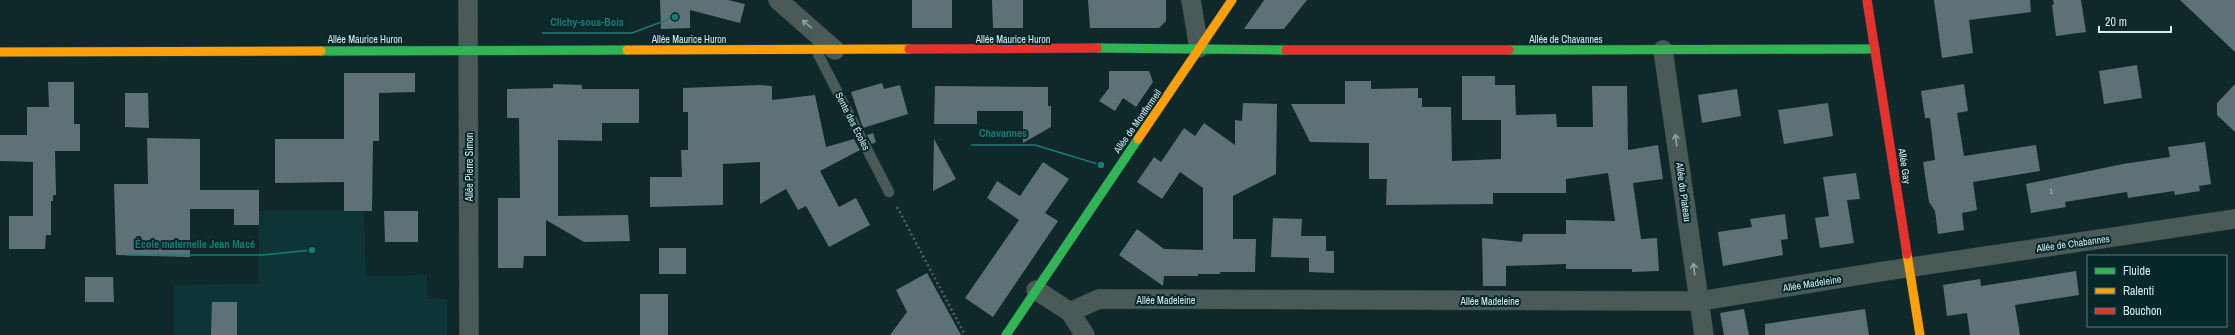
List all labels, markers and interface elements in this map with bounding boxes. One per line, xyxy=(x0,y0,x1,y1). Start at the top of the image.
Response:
scale bar xyxy=(2099,8,2171,34)
callout: Clichy-sous-Bois xyxy=(542,10,632,33)
text: 20 m xyxy=(2105,14,2127,30)
text: Clichy-sous-Bois xyxy=(550,15,624,29)
one-way arrow xyxy=(802,20,813,29)
street label: Allée Maurice Huron xyxy=(327,33,402,46)
street label: Allée Maurice Huron xyxy=(651,33,726,46)
street label: Allée Maurice Huron xyxy=(975,33,1050,46)
street label: Allée de Chavannes xyxy=(1528,33,1603,46)
street label: Allée de Montfermeil xyxy=(1110,87,1164,157)
street label: Sente des Écoles xyxy=(832,90,873,153)
callout: Chavannes xyxy=(971,122,1035,145)
text: Chavannes xyxy=(979,126,1027,140)
street label: Allée Pierre Simon xyxy=(463,133,476,202)
one-way arrow xyxy=(1672,134,1680,147)
street label: Allée Gay xyxy=(1895,147,1914,186)
street label: Allée du Plateau xyxy=(1673,161,1694,223)
house number: 1 xyxy=(2049,186,2053,196)
callout: École maternelle Jean Macé xyxy=(127,232,263,255)
street label: Allée de Chabannes xyxy=(2035,232,2111,255)
text: École maternelle Jean Macé xyxy=(135,237,255,251)
legend xyxy=(2087,255,2227,327)
one-way arrow xyxy=(1690,263,1698,276)
text: Fluide xyxy=(2123,263,2150,279)
street label: Allée Madeleine xyxy=(1781,272,1843,295)
text: Ralenti xyxy=(2123,283,2154,299)
street label: Allée Madeleine xyxy=(1136,294,1196,307)
street label: Allée Madeleine xyxy=(1460,295,1520,308)
text: Bouchon xyxy=(2123,303,2162,319)

